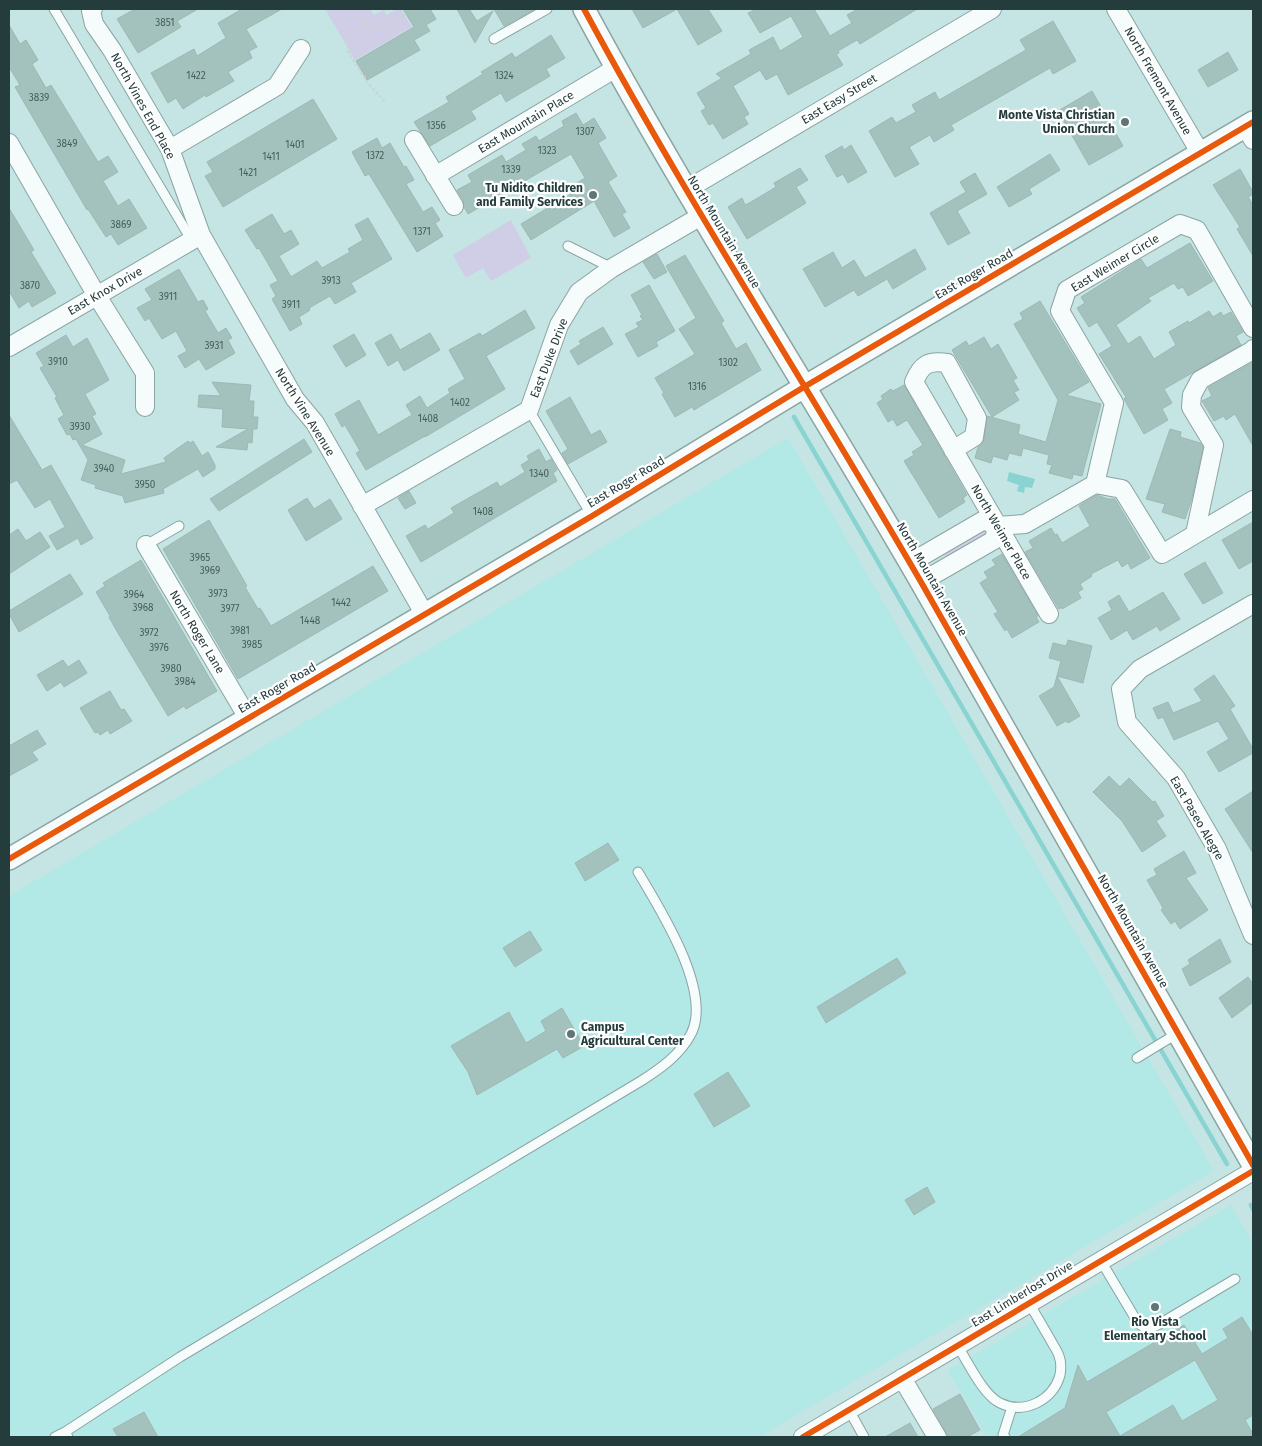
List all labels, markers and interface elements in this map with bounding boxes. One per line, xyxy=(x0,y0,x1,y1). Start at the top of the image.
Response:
house number: 3851 xyxy=(155,17,175,29)
street label: North Fremont Avenue xyxy=(1121,25,1195,137)
street label: North Vines End Place xyxy=(108,50,178,162)
house number: 1422 xyxy=(186,70,206,82)
house number: 1324 xyxy=(494,70,514,82)
street label: East Easy Street xyxy=(799,71,880,127)
street label: East Mountain Place xyxy=(476,88,576,156)
house number: 3839 xyxy=(29,92,49,104)
place label: Monte Vista Christian Union Church xyxy=(999,108,1115,136)
marker: Monte Vista Christian Union Church xyxy=(1119,116,1131,128)
house number: 1356 xyxy=(426,120,446,132)
house number: 1307 xyxy=(575,126,595,138)
house number: 3849 xyxy=(57,138,77,150)
house number: 1401 xyxy=(285,139,305,151)
house number: 1323 xyxy=(537,145,557,157)
house number: 1372 xyxy=(366,150,384,162)
house number: 1411 xyxy=(262,151,280,163)
house number: 1339 xyxy=(501,164,521,176)
house number: 1421 xyxy=(239,167,257,179)
street label: North Mountain Avenue xyxy=(685,173,763,291)
place label: Tu Nidito Children and Family Services xyxy=(476,181,583,209)
marker: Tu Nidito Children and Family Services xyxy=(587,189,599,201)
house number: 3869 xyxy=(111,219,131,231)
house number: 1371 xyxy=(413,226,431,238)
street label: East Weimer Circle xyxy=(1068,231,1162,295)
street label: East Roger Road xyxy=(932,246,1016,302)
street label: East Knox Drive xyxy=(65,264,145,318)
house number: 3913 xyxy=(321,275,341,287)
house number: 3870 xyxy=(20,280,41,292)
house number: 3911 xyxy=(159,291,177,303)
house number: 3911 xyxy=(282,299,300,311)
street label: East Duke Drive xyxy=(527,316,571,400)
house number: 3931 xyxy=(205,340,224,352)
house number: 3910 xyxy=(48,356,68,368)
house number: 1302 xyxy=(718,357,738,369)
street label: North Vine Avenue xyxy=(272,365,338,459)
house number: 1316 xyxy=(688,381,706,393)
house number: 1402 xyxy=(450,397,470,409)
house number: 1408 xyxy=(418,413,439,425)
house number: 3930 xyxy=(70,421,91,433)
street label: East Roger Road xyxy=(585,453,667,511)
house number: 3940 xyxy=(94,463,115,475)
house number: 1340 xyxy=(529,468,550,480)
house number: 3950 xyxy=(135,479,156,491)
street label: North Weimer Place xyxy=(968,482,1034,582)
house number: 1408 xyxy=(473,506,494,518)
street label: North Mountain Avenue xyxy=(894,520,970,638)
house number: 3965 xyxy=(190,552,210,564)
house number: 3969 xyxy=(200,565,220,577)
street label: North Roger Lane xyxy=(167,588,227,676)
house number: 3973 xyxy=(208,588,228,600)
house number: 3964 xyxy=(124,589,145,601)
house number: 1442 xyxy=(331,597,351,609)
house number: 3968 xyxy=(133,602,154,614)
house number: 3977 xyxy=(221,603,240,615)
house number: 1448 xyxy=(300,615,321,627)
house number: 3981 xyxy=(230,625,250,637)
house number: 3972 xyxy=(139,627,159,639)
house number: 3985 xyxy=(242,639,262,651)
house number: 3976 xyxy=(149,642,169,654)
street label: East Roger Road xyxy=(235,660,319,716)
house number: 3980 xyxy=(160,663,182,675)
house number: 3984 xyxy=(175,676,196,688)
street label: East Paseo Alegre xyxy=(1167,773,1227,863)
street label: North Mountain Avenue xyxy=(1095,872,1171,990)
place label: Campus Agricultural Center xyxy=(580,1020,684,1048)
marker: Campus Agricultural Center xyxy=(565,1028,577,1040)
street label: East Limberlost Drive xyxy=(969,1258,1075,1330)
marker: Rio Vista Elementary School xyxy=(1149,1301,1161,1313)
place label: Rio Vista Elementary School xyxy=(1104,1315,1206,1343)

